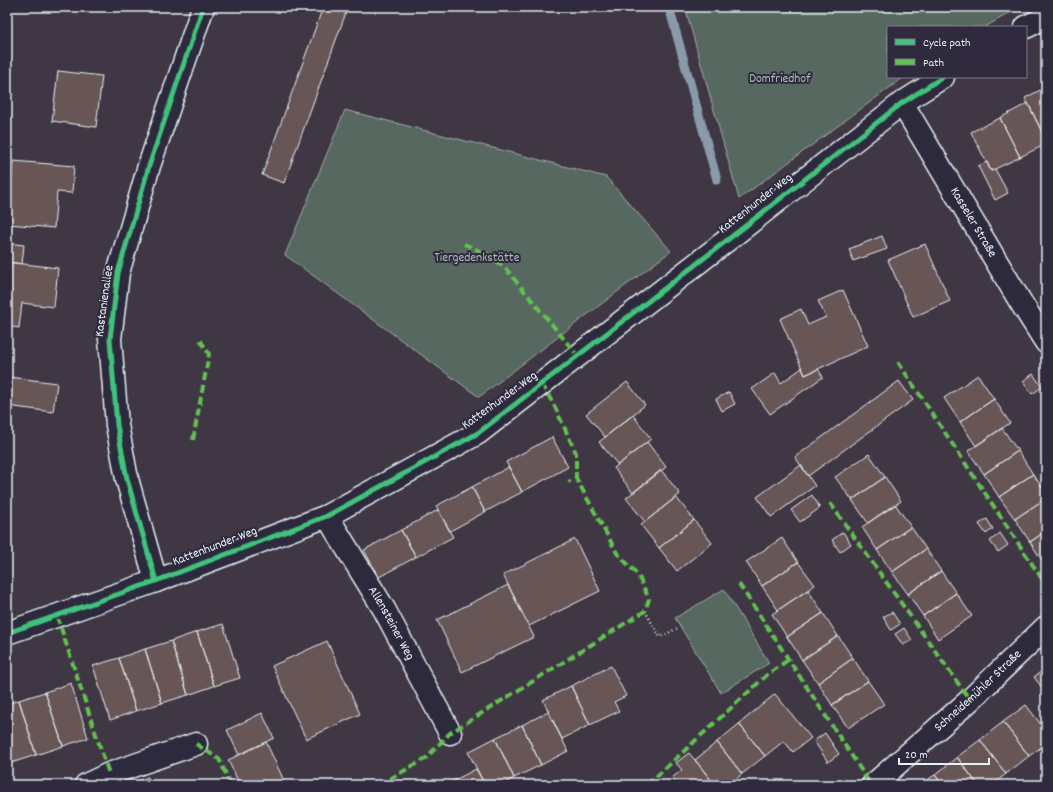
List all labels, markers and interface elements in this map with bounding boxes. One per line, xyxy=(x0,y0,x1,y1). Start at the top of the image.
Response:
legend xyxy=(887,26,1027,78)
text: Cycle path xyxy=(923,35,971,52)
text: Path xyxy=(923,55,944,72)
park label: Domfriedhof xyxy=(749,70,811,89)
street label: Kattenhunder Weg xyxy=(715,169,797,239)
street label: Kasseler Straße xyxy=(945,184,1002,261)
park label: Tiergedenkstätte xyxy=(435,249,520,268)
street label: Kastanienallee xyxy=(91,264,119,338)
street label: Kattenhunder Weg xyxy=(458,367,542,435)
street label: Kattenhunder Weg xyxy=(170,522,260,572)
street label: Allensteiner Weg xyxy=(363,583,419,664)
street label: Schneidemühler Straße xyxy=(930,645,1026,737)
scale bar xyxy=(899,740,989,766)
text: 20 m xyxy=(905,747,928,764)

